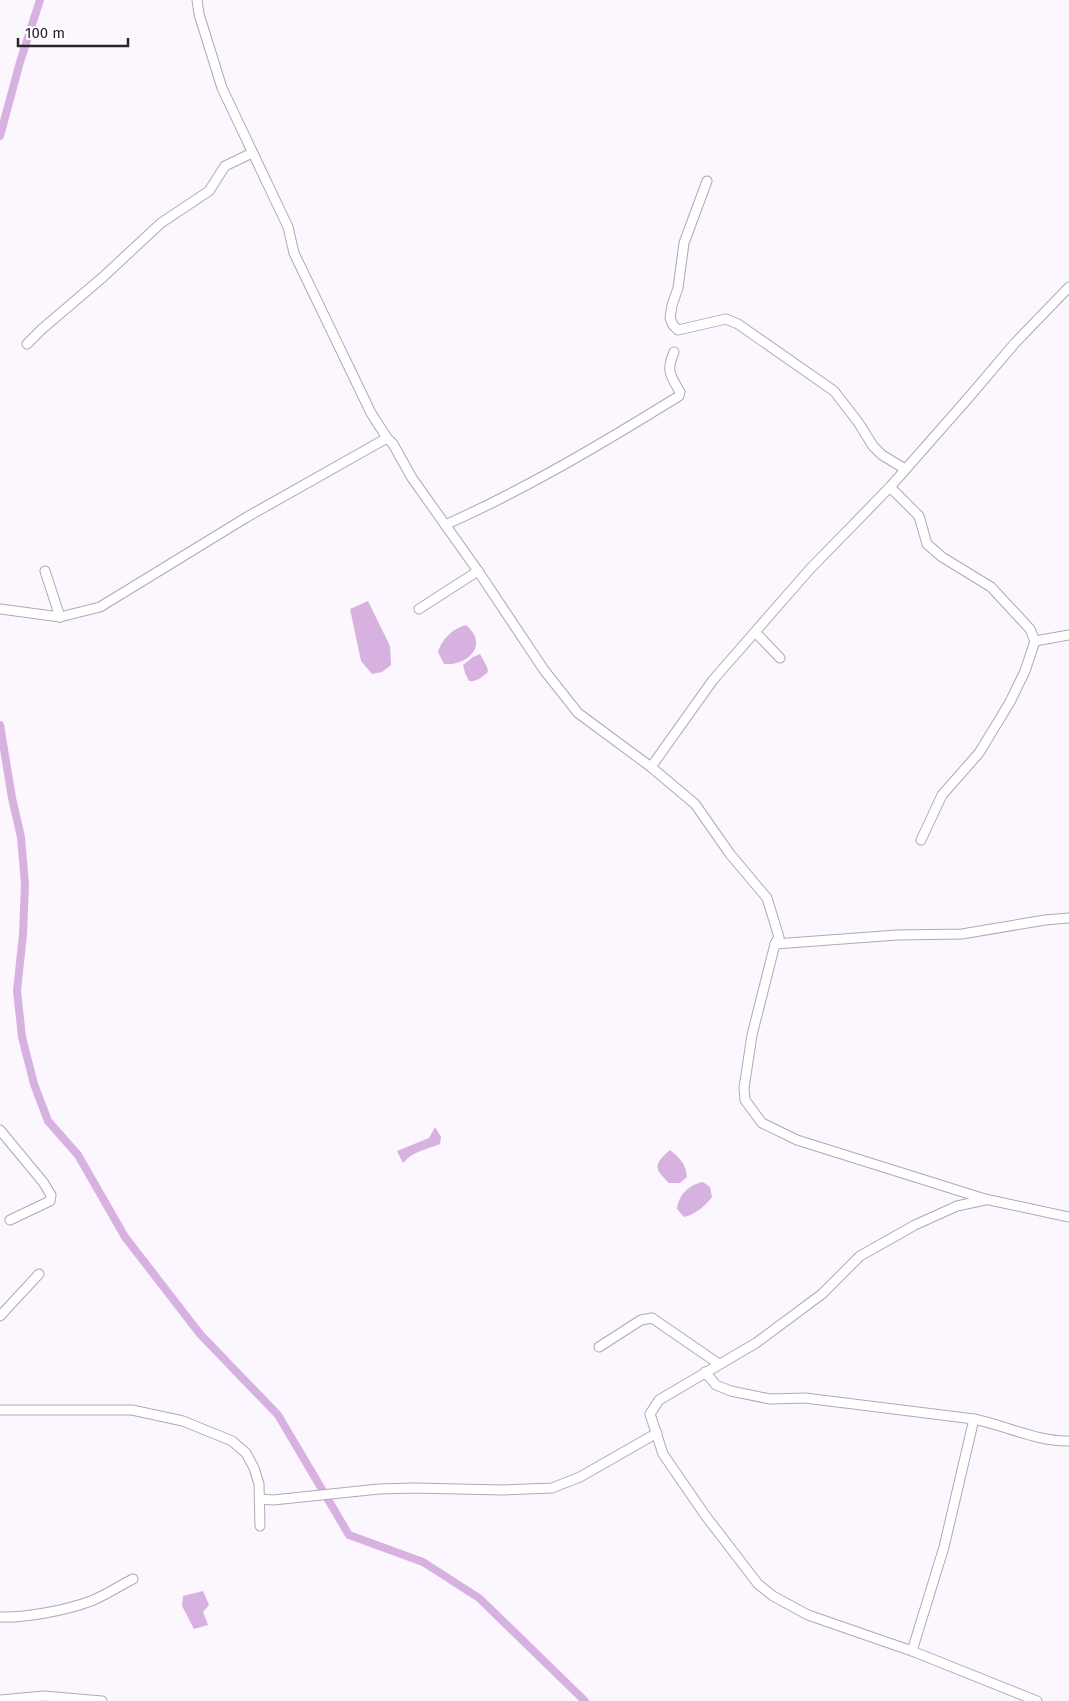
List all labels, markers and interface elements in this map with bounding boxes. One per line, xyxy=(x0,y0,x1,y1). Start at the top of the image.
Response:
scale bar xyxy=(18,15,128,47)
text: 100 m xyxy=(25,24,65,42)

